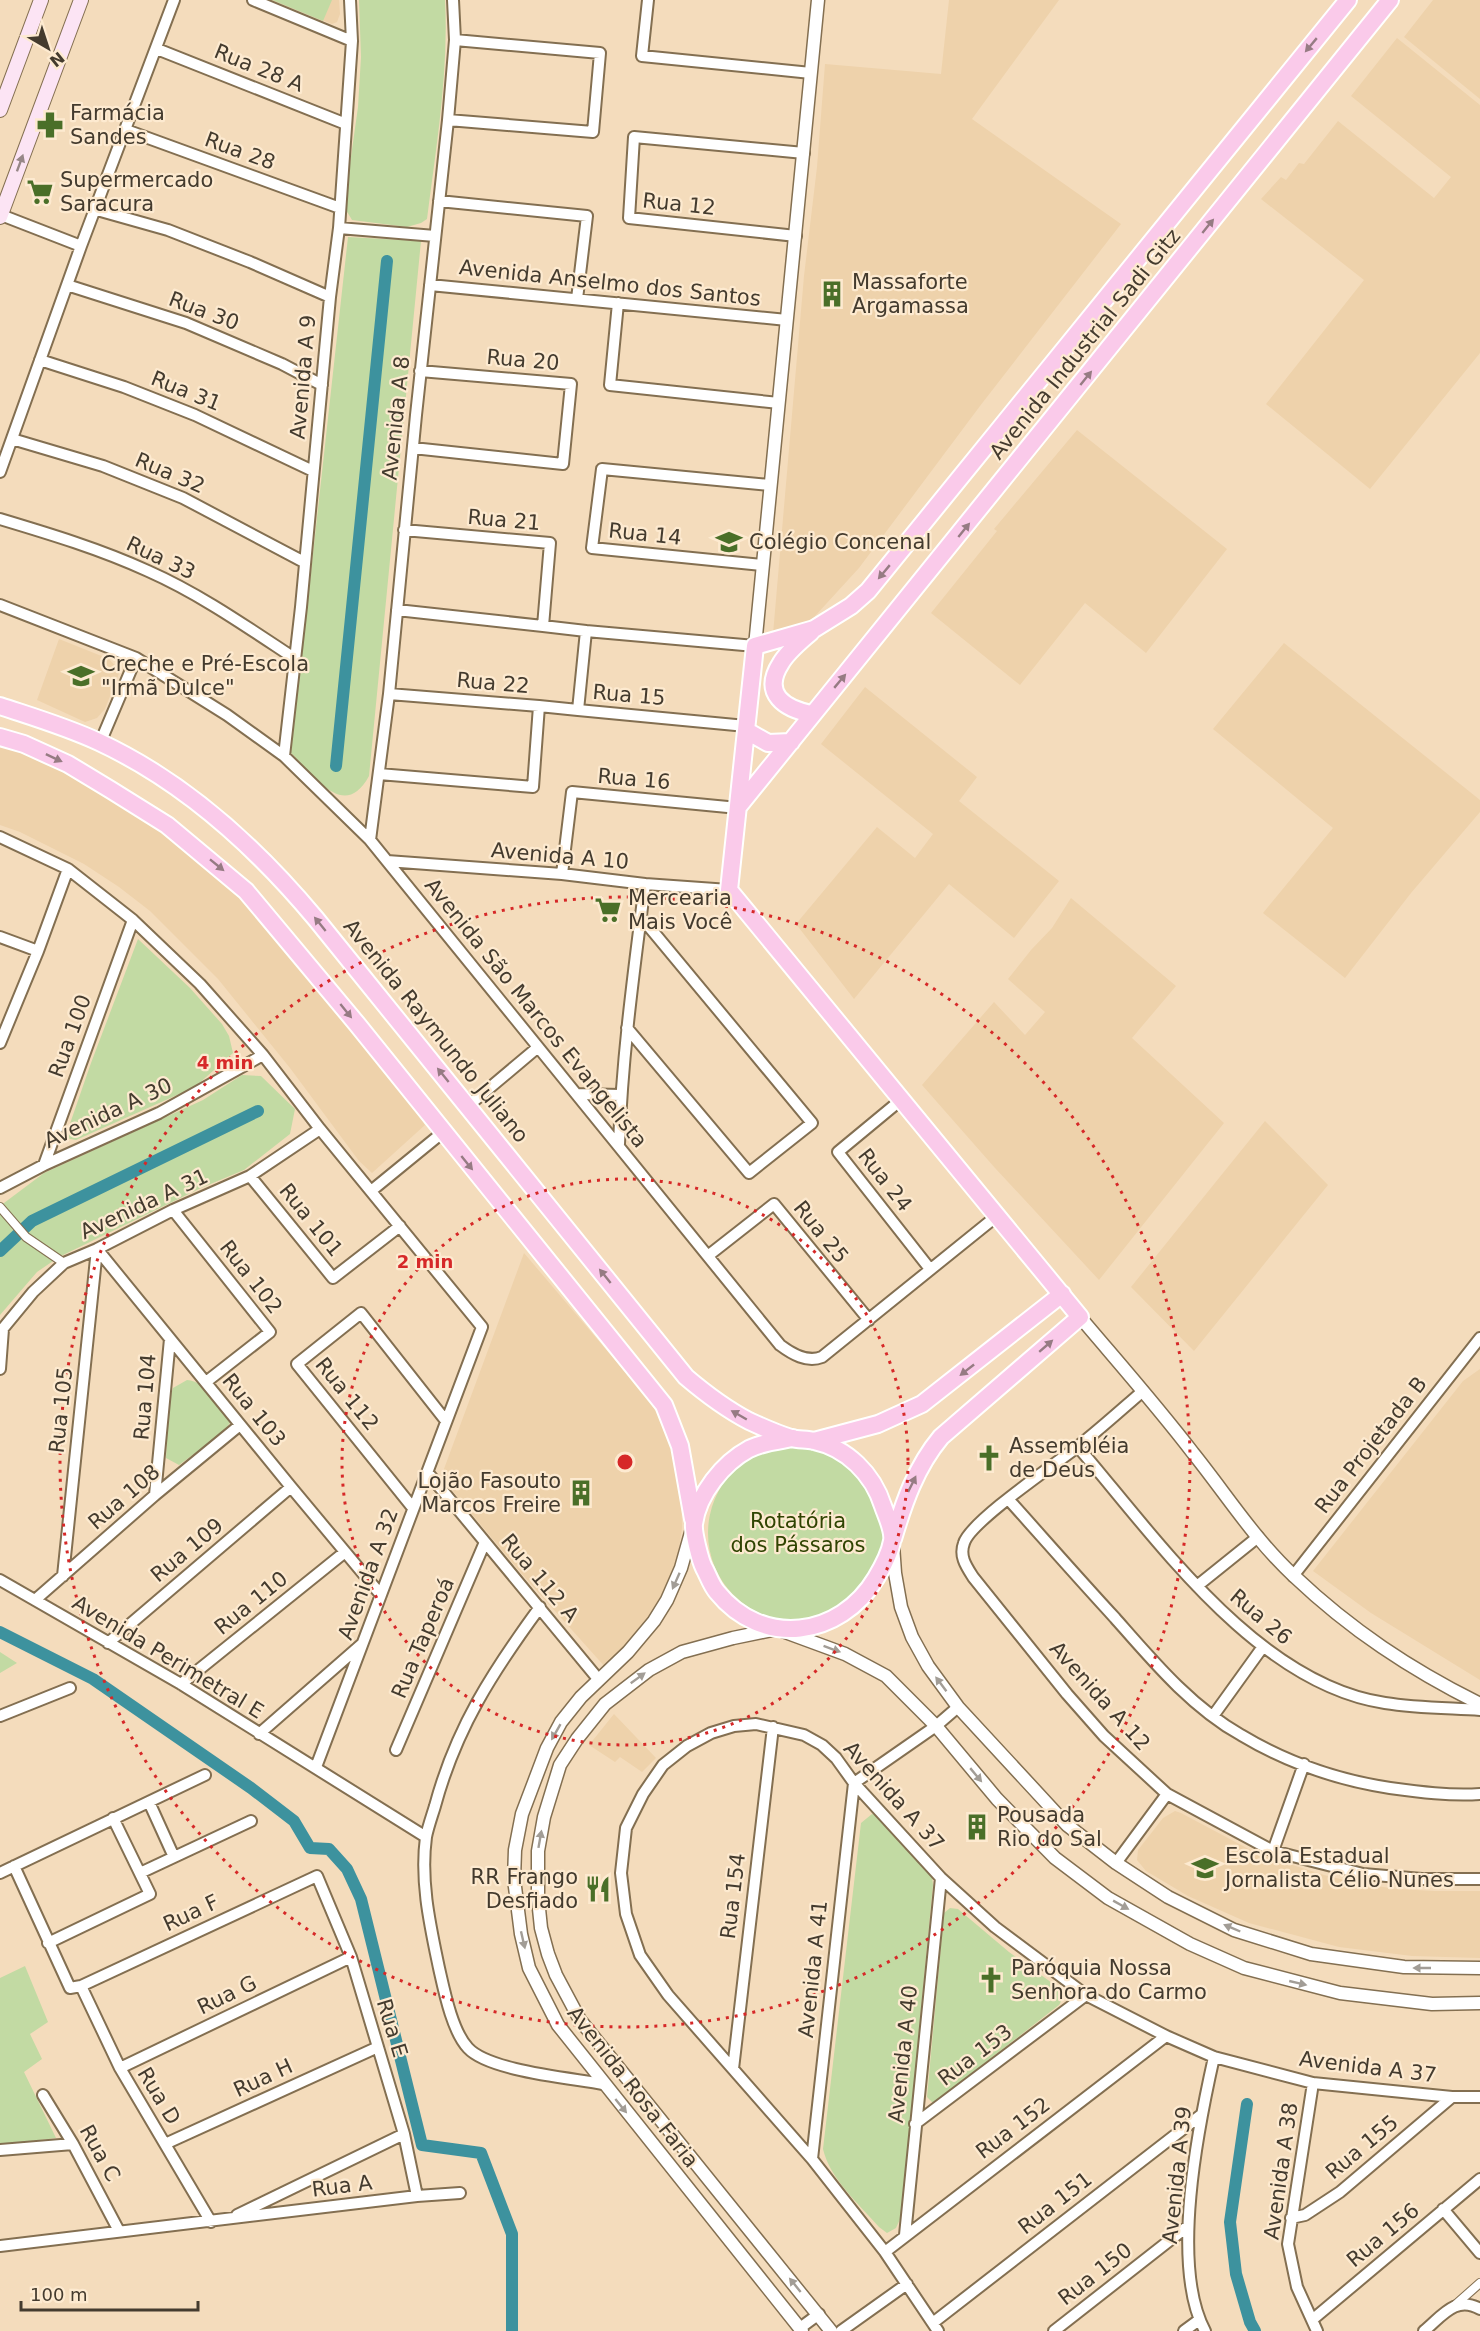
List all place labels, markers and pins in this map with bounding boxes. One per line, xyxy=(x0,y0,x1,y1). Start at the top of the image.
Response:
place label: Farmácia Sandes xyxy=(70,101,165,149)
pharmacy icon: Farmácia Sandes xyxy=(35,110,65,140)
place label: Supermercado Saracura xyxy=(60,168,213,216)
supermarket icon: Supermercado Saracura xyxy=(25,177,55,207)
place label: Massaforte Argamassa xyxy=(852,270,969,318)
building icon: Massaforte Argamassa xyxy=(817,279,847,309)
school or university icon: Colégio Concenal xyxy=(714,527,744,557)
place label: Colégio Concenal xyxy=(749,530,931,554)
place label: Creche e Pré-Escola "Irmã Dulce" xyxy=(101,652,309,700)
school or university icon: Creche e Pré-Escola "Irmã Dulce" xyxy=(66,661,96,691)
place label: Mercearia Mais Você xyxy=(628,886,733,934)
supermarket icon: Mercearia Mais Você xyxy=(593,895,623,925)
place label: Assembléia de Deus xyxy=(1009,1434,1129,1482)
church icon: Assembléia de Deus xyxy=(974,1443,1004,1473)
centre of rings xyxy=(615,1452,635,1472)
place label: Lojão Fasouto Marcos Freire xyxy=(417,1469,561,1517)
building icon: Lojão Fasouto Marcos Freire xyxy=(566,1478,596,1508)
place label: Pousada Rio do Sal xyxy=(997,1803,1102,1851)
building icon: Pousada Rio do Sal xyxy=(962,1812,992,1842)
place label: Escola Estadual Jornalista Célio Nunes xyxy=(1223,1844,1454,1892)
school or university icon: Escola Estadual Jornalista Célio Nunes xyxy=(1190,1853,1220,1883)
place label: RR Frango Desfiado xyxy=(471,1865,578,1913)
restaurant icon: RR Frango Desfiado xyxy=(583,1874,613,1904)
place label: Paróquia Nossa Senhora do Carmo xyxy=(1011,1956,1207,2004)
church icon: Paróquia Nossa Senhora do Carmo xyxy=(976,1965,1006,1995)

